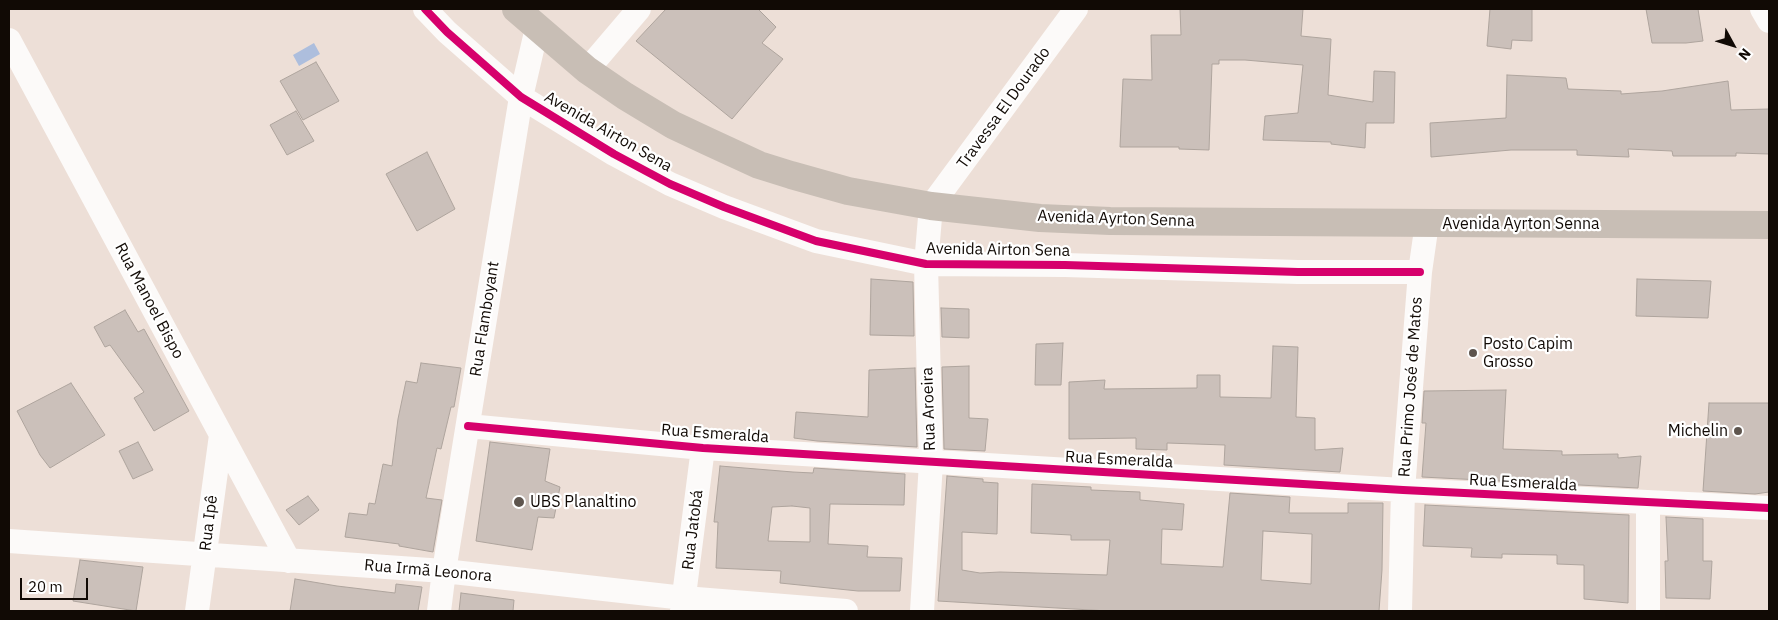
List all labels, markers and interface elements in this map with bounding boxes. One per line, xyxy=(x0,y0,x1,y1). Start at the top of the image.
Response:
north arrow xyxy=(1708,20,1758,70)
street label: Travessa El Dourado xyxy=(953,43,1055,173)
text: N xyxy=(1734,45,1755,64)
street label: Avenida Airton Sena xyxy=(541,88,675,176)
street label: Avenida Ayrton Senna xyxy=(1037,207,1195,231)
street label: Avenida Ayrton Senna xyxy=(1442,214,1600,234)
street label: Avenida Airton Sena xyxy=(926,239,1070,261)
street label: Rua Manoel Bispo xyxy=(110,240,188,362)
street label: Rua Flamboyant xyxy=(466,260,504,378)
street label: Rua Primo José de Matos xyxy=(1395,296,1427,478)
place label: Posto Capim Grosso xyxy=(1483,334,1573,372)
marker: Posto Capim Grosso xyxy=(1467,347,1479,359)
street label: Rua Aroeira xyxy=(918,367,940,451)
street label: Rua Esmeralda xyxy=(660,421,770,447)
place label: Michelin xyxy=(1668,421,1728,441)
marker: Michelin xyxy=(1732,425,1744,437)
street label: Rua Esmeralda xyxy=(1065,448,1173,472)
street label: Rua Esmeralda xyxy=(1469,471,1577,495)
street label: Rua Jatobá xyxy=(679,489,707,571)
place label: UBS Planaltino xyxy=(530,492,637,512)
street label: Rua Ipê xyxy=(196,494,222,552)
marker: UBS Planaltino xyxy=(512,495,526,509)
street label: Rua Irmã Leonora xyxy=(363,556,493,586)
scale bar xyxy=(22,568,90,600)
text: 20 m xyxy=(28,577,63,596)

